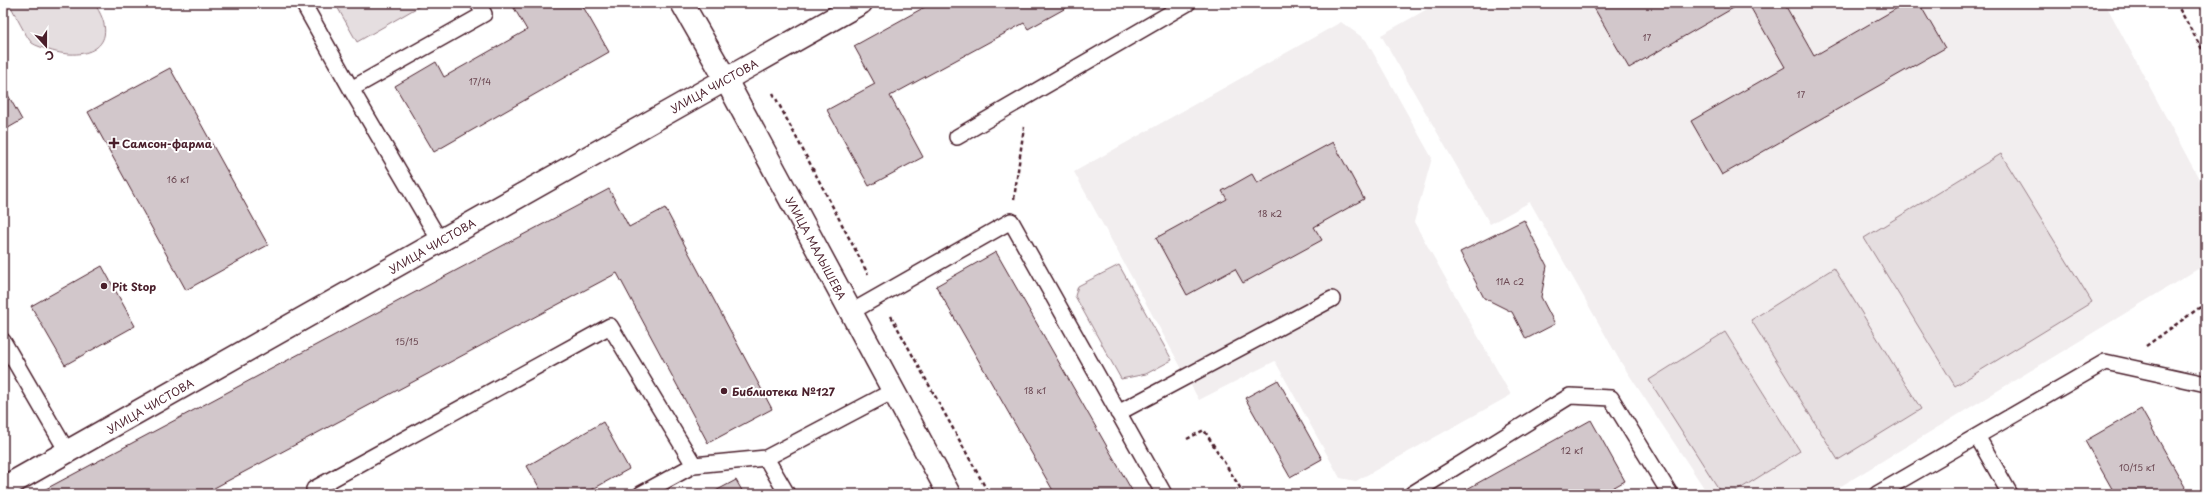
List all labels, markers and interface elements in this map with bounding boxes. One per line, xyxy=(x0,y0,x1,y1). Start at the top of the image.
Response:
north arrow xyxy=(26,26,66,66)
house number: 17 xyxy=(1643,30,1652,44)
text: С xyxy=(43,46,57,65)
street label: УЛИЦА ЧИСТОВА xyxy=(667,55,761,117)
house number: 17/14 xyxy=(469,74,491,88)
house number: 17 xyxy=(1797,87,1806,101)
place label: Самсон-фарма xyxy=(122,135,213,152)
marker: Самсон-фарма xyxy=(109,138,119,148)
house number: 16 к1 xyxy=(167,172,189,186)
street label: УЛИЦА МАЛЫШЕВА xyxy=(782,193,850,303)
house number: 18 к2 xyxy=(1258,206,1282,220)
street label: УЛИЦА ЧИСТОВА xyxy=(385,214,479,278)
house number: 11А с2 xyxy=(1496,274,1524,288)
place label: Pit Stop xyxy=(112,278,156,295)
marker: Pit Stop xyxy=(99,281,109,291)
house number: 15/15 xyxy=(395,334,419,348)
street label: УЛИЦА ЧИСТОВА xyxy=(103,374,197,438)
place label: Библиотека №127 xyxy=(732,383,836,400)
house number: 18 к1 xyxy=(1024,383,1046,397)
marker: Библиотека №127 xyxy=(719,386,729,396)
house number: 12 к1 xyxy=(1561,443,1583,457)
house number: 10/15 к1 xyxy=(2119,460,2155,474)

